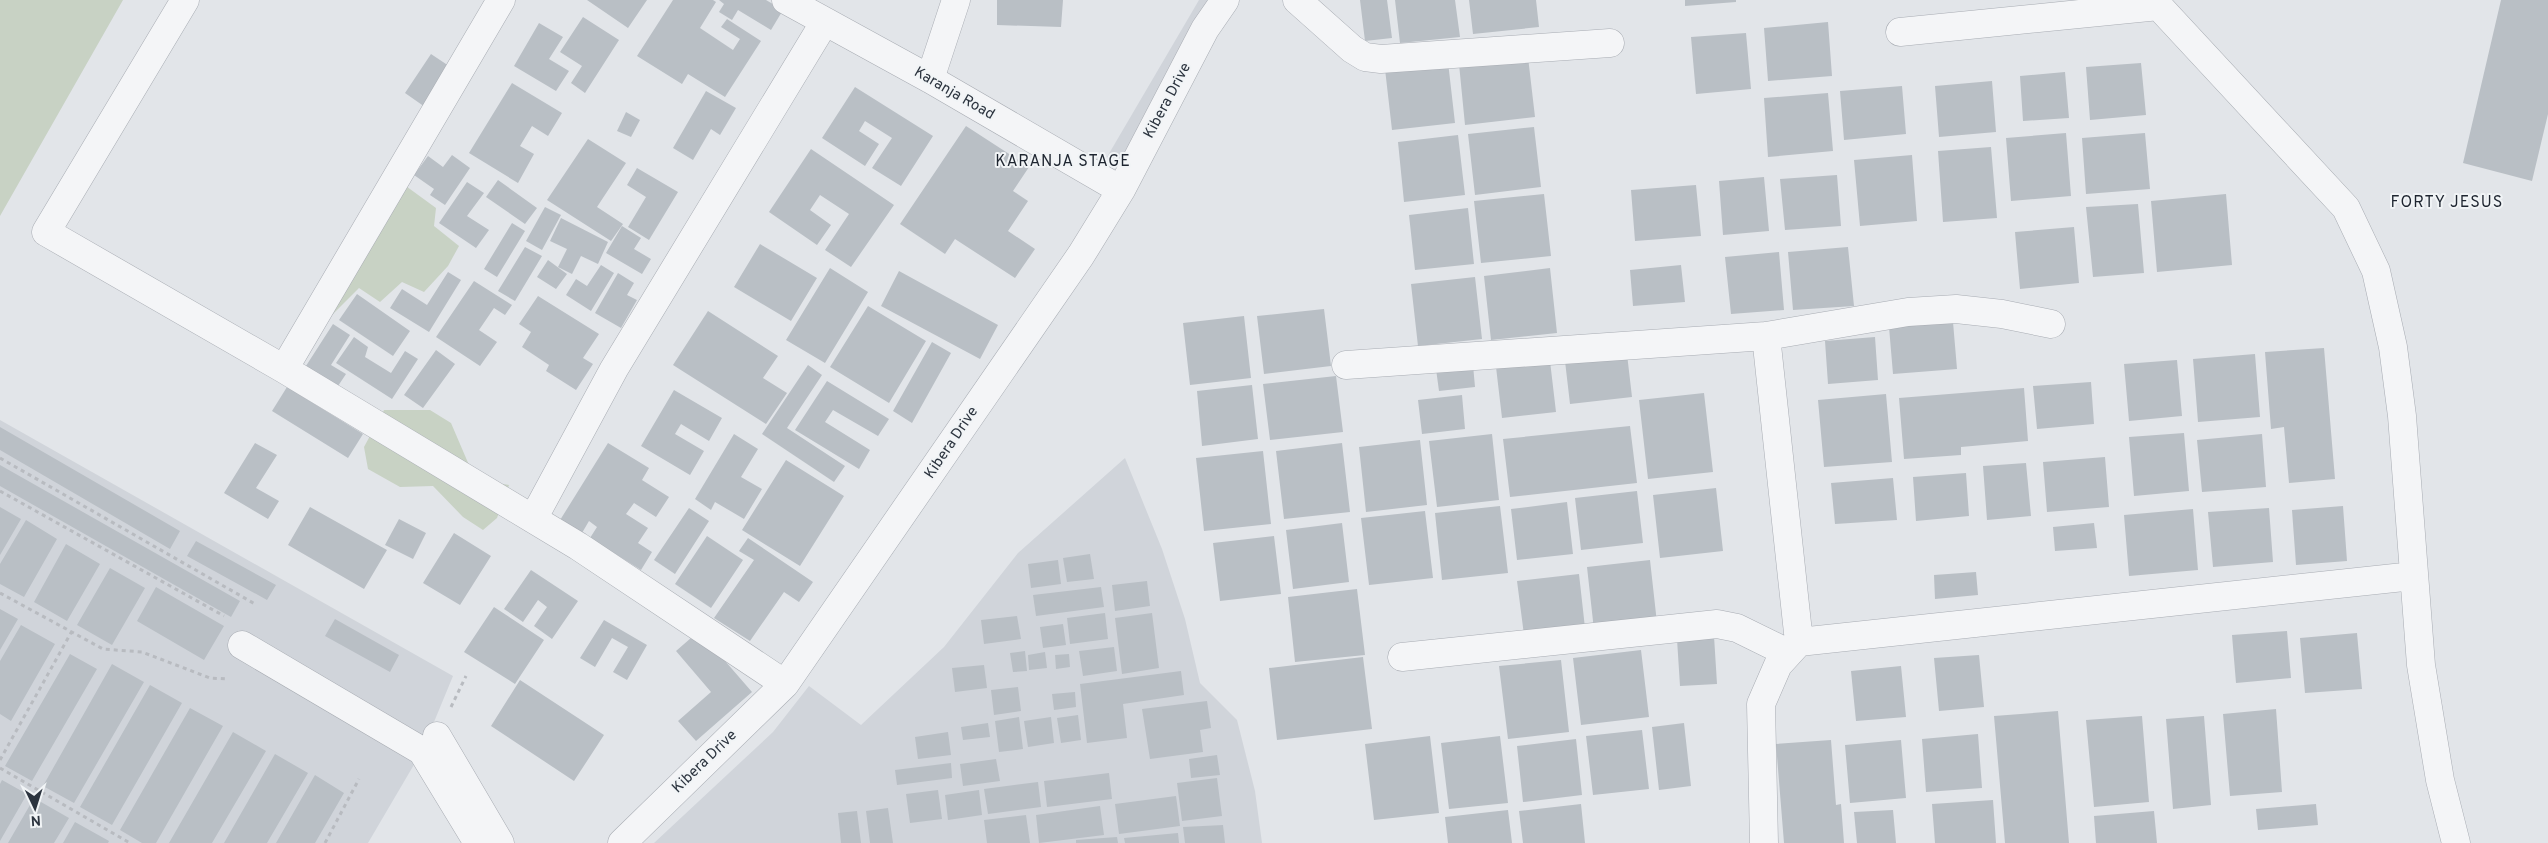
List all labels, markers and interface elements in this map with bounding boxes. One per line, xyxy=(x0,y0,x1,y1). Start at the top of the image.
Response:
street label: Kibera Drive xyxy=(1140,60,1196,142)
street label: Karanja Road xyxy=(910,63,998,125)
district label: KARANJA STAGE xyxy=(995,152,1131,172)
district label: FORTY JESUS xyxy=(2391,193,2503,213)
street label: Kibera Drive xyxy=(921,403,983,483)
street label: Kibera Drive xyxy=(669,726,741,798)
north arrow xyxy=(10,783,60,833)
text: N xyxy=(30,811,41,828)

